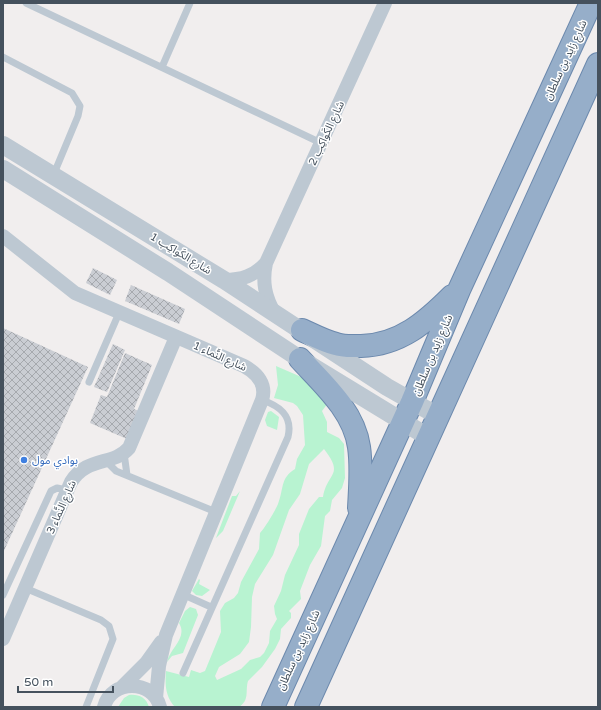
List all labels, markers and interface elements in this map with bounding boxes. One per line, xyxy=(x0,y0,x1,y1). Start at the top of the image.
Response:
street label: شارع زايد بن سلطان xyxy=(541,18,591,103)
street label: شارع الكَواكِب 2 xyxy=(306,99,348,168)
street label: شارع الكَواكِب 1 xyxy=(147,230,214,278)
street label: شارع زايد بن سلطان xyxy=(409,312,457,398)
street label: شارع النَّماء 1 xyxy=(191,338,249,375)
place label: بوادي مول xyxy=(32,454,78,470)
marker: بوادي مول xyxy=(19,455,29,465)
street label: شارع النَّماء 3 xyxy=(43,478,80,536)
street label: شارع زايد بن سلطان xyxy=(274,608,324,693)
scale bar xyxy=(18,668,113,694)
text: 50 m xyxy=(24,675,53,689)

